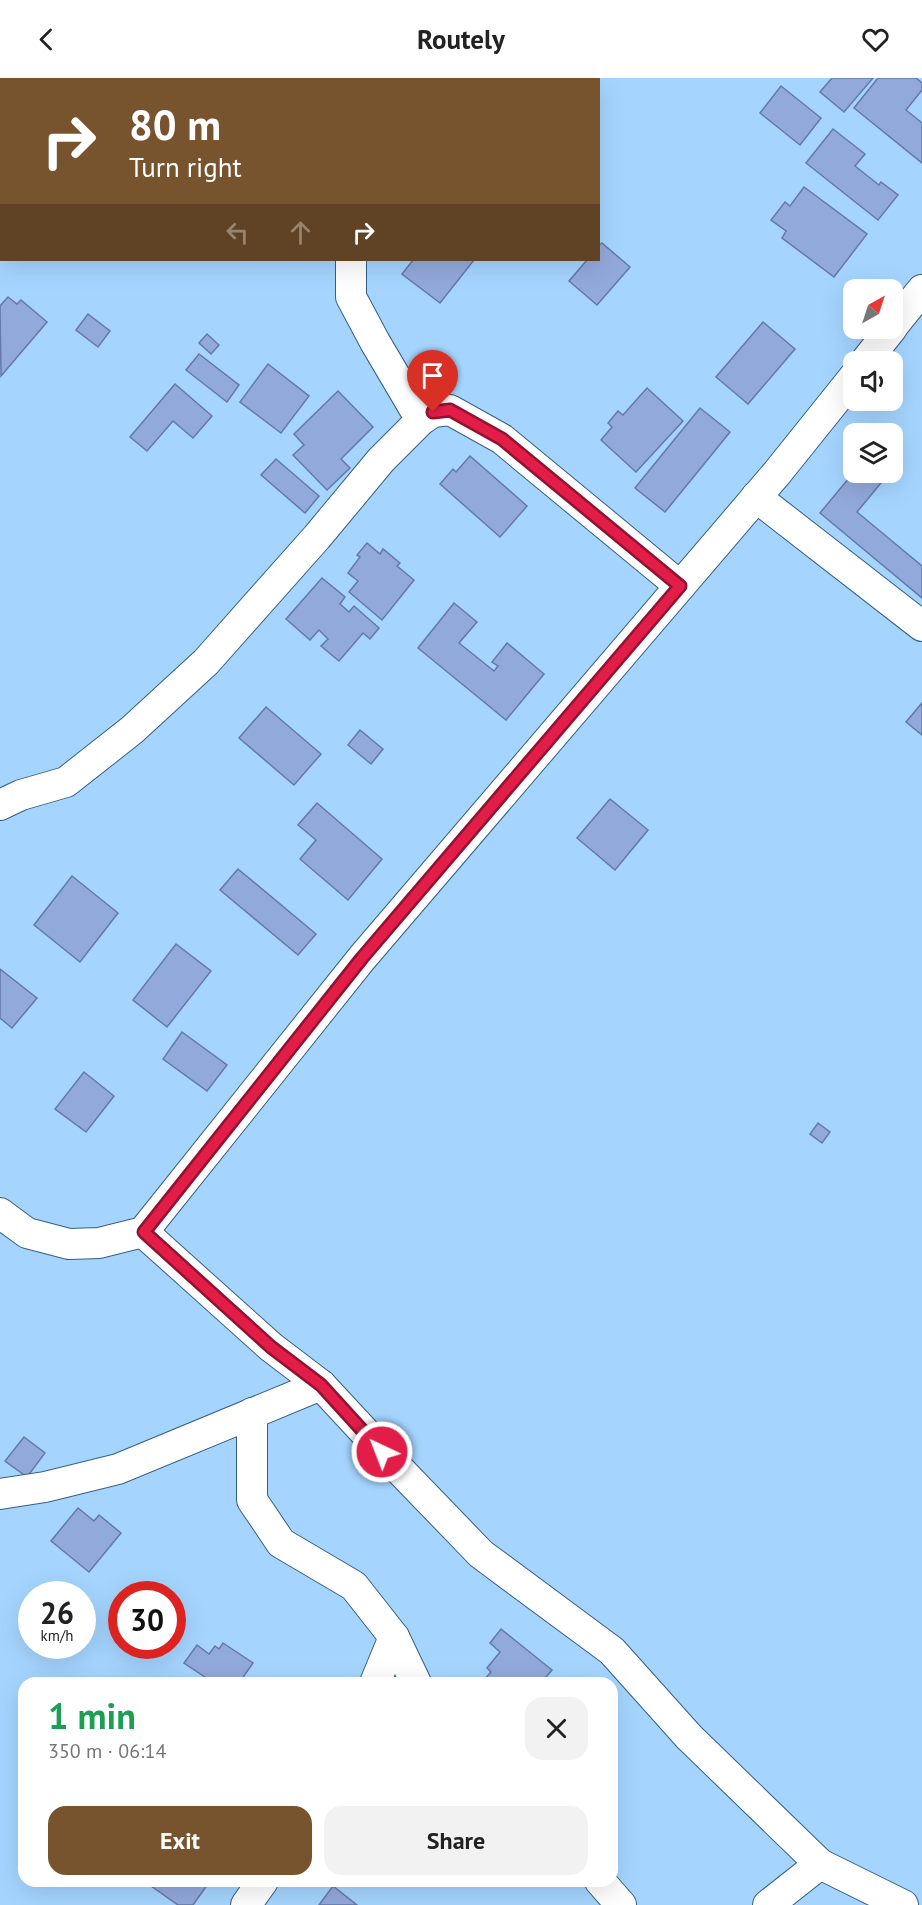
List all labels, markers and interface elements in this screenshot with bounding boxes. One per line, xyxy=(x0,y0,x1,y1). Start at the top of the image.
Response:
text: Routely xyxy=(417,22,505,56)
icon: back xyxy=(30,23,63,56)
icon: heart xyxy=(859,23,892,56)
text: 80 m xyxy=(129,97,221,152)
icon: right xyxy=(30,102,108,180)
text: Turn right xyxy=(129,150,242,184)
icon: left xyxy=(221,216,254,249)
icon: ahead xyxy=(284,216,317,249)
icon: right xyxy=(347,216,380,249)
north arrow xyxy=(843,279,903,339)
map controls xyxy=(843,279,903,483)
pin xyxy=(407,350,458,412)
button: sound xyxy=(843,351,903,411)
icon: arrive xyxy=(416,359,449,392)
button: layers xyxy=(843,423,903,483)
position arrow xyxy=(350,1420,414,1484)
speed limit sign: 30 xyxy=(108,1581,186,1659)
text: 26 xyxy=(40,1593,74,1632)
text: km/h xyxy=(41,1626,73,1645)
text: 1 min xyxy=(48,1692,136,1739)
button: close xyxy=(525,1697,588,1760)
text: 350 m · 06:14 xyxy=(48,1738,166,1764)
button: Exit xyxy=(48,1806,312,1875)
button: Share xyxy=(324,1806,588,1875)

